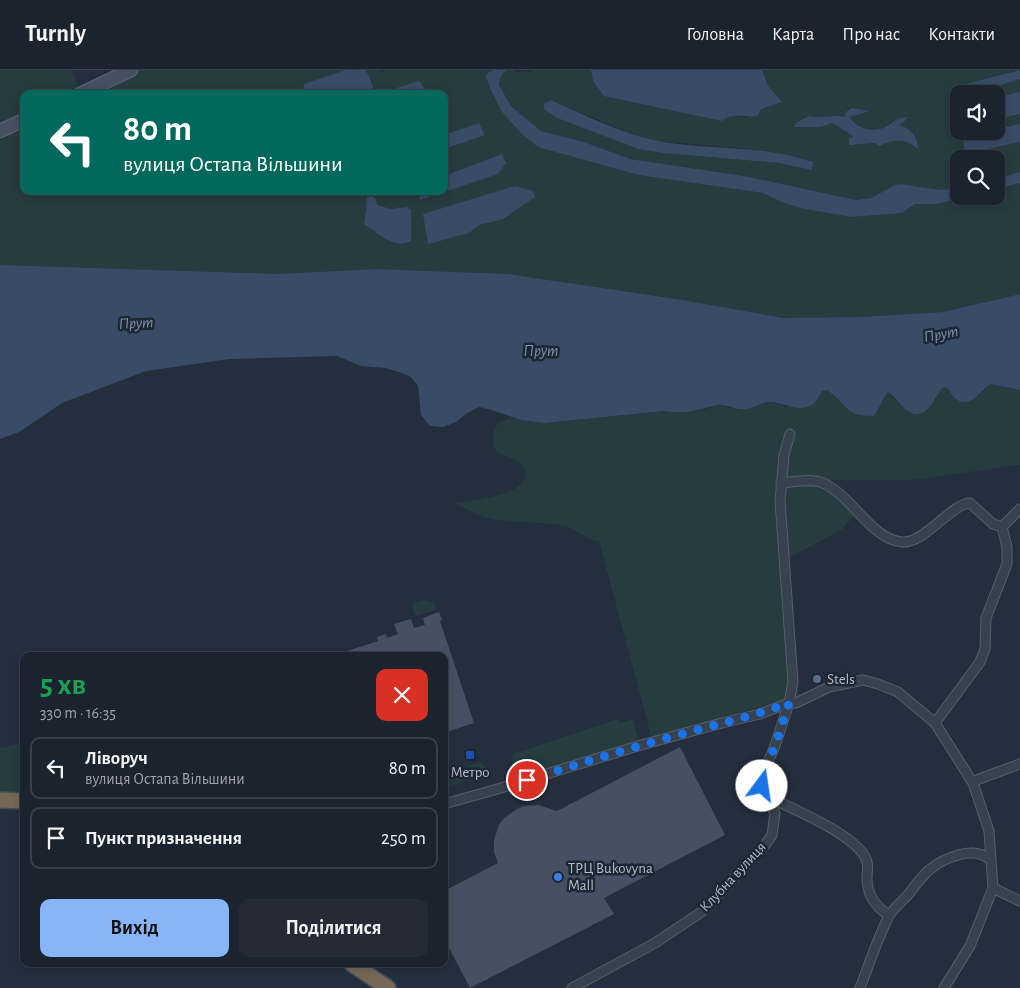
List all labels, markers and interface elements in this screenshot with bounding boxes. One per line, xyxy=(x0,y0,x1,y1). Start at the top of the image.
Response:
text: Turnly xyxy=(25,22,86,46)
text: Головна xyxy=(687,26,744,44)
text: Карта xyxy=(772,26,814,44)
text: Про нас xyxy=(842,26,900,44)
text: Контакти xyxy=(928,26,995,44)
map controls xyxy=(950,85,1005,205)
button: sound xyxy=(950,85,1005,140)
icon: left xyxy=(40,110,105,175)
text: 80 m xyxy=(123,112,192,147)
button: search xyxy=(950,150,1005,205)
text: вулиця Остапа Вільшини xyxy=(123,153,343,175)
water label: Прут xyxy=(118,314,154,333)
water label: Прут xyxy=(922,323,960,346)
water label: Прут xyxy=(524,343,558,360)
button: close xyxy=(376,669,428,721)
text: 5 хв xyxy=(40,670,86,700)
place label: Stels xyxy=(827,672,855,687)
marker: Stels xyxy=(811,673,823,685)
text: 330 m · 16:35 xyxy=(40,705,116,721)
text: Ліворуч xyxy=(85,749,148,768)
marker: Метро xyxy=(464,749,476,761)
icon: left xyxy=(42,754,70,782)
text: 80 m xyxy=(389,759,426,778)
pin xyxy=(506,759,548,801)
position arrow xyxy=(735,759,787,811)
place label: Метро xyxy=(450,765,490,780)
icon: arrive xyxy=(513,766,541,794)
text: вулиця Остапа Вільшини xyxy=(85,771,245,787)
icon: arrive xyxy=(42,824,70,852)
text: Пункт призначення xyxy=(85,829,242,848)
text: 250 m xyxy=(381,829,426,848)
street label: Клубна вулиця xyxy=(697,839,769,915)
place label: ТРЦ Bukovyna Mall xyxy=(568,861,653,893)
marker: ТРЦ Bukovyna Mall xyxy=(552,871,564,883)
button: Вихід xyxy=(40,899,229,957)
button: Поділитися xyxy=(239,899,428,957)

